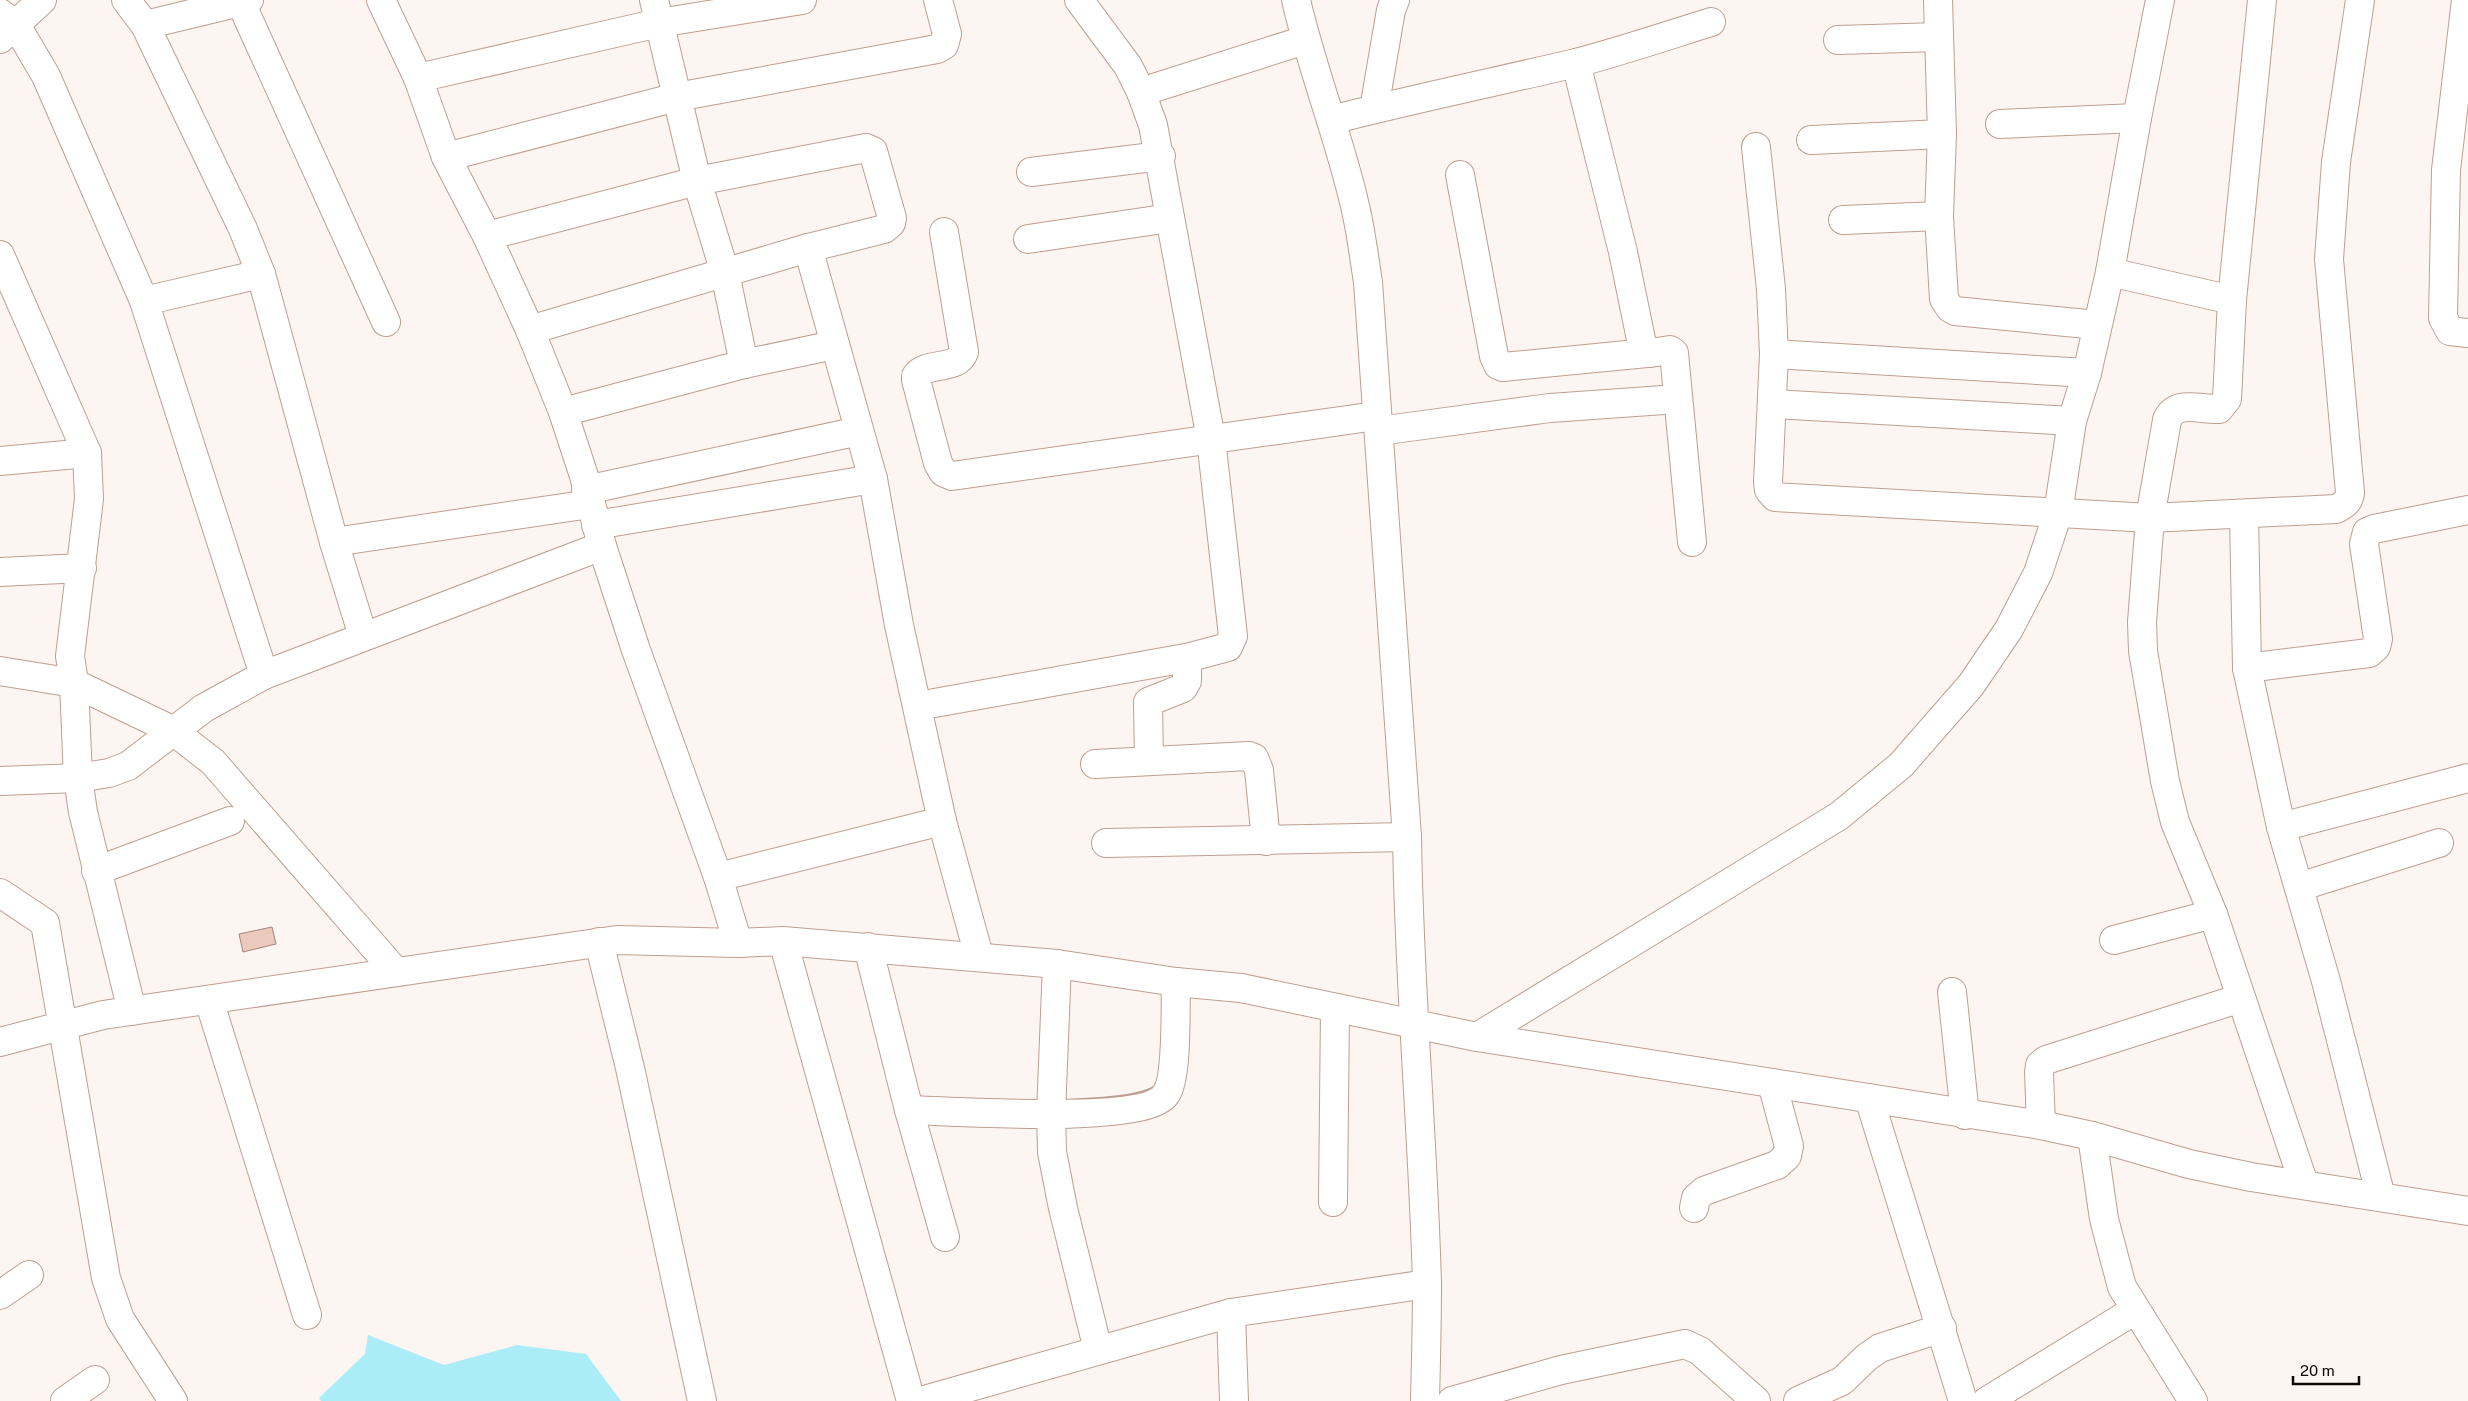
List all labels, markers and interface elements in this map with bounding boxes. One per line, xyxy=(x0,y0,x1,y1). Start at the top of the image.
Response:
scale bar xyxy=(2293,1354,2359,1386)
text: 20 m xyxy=(2300,1362,2335,1379)

